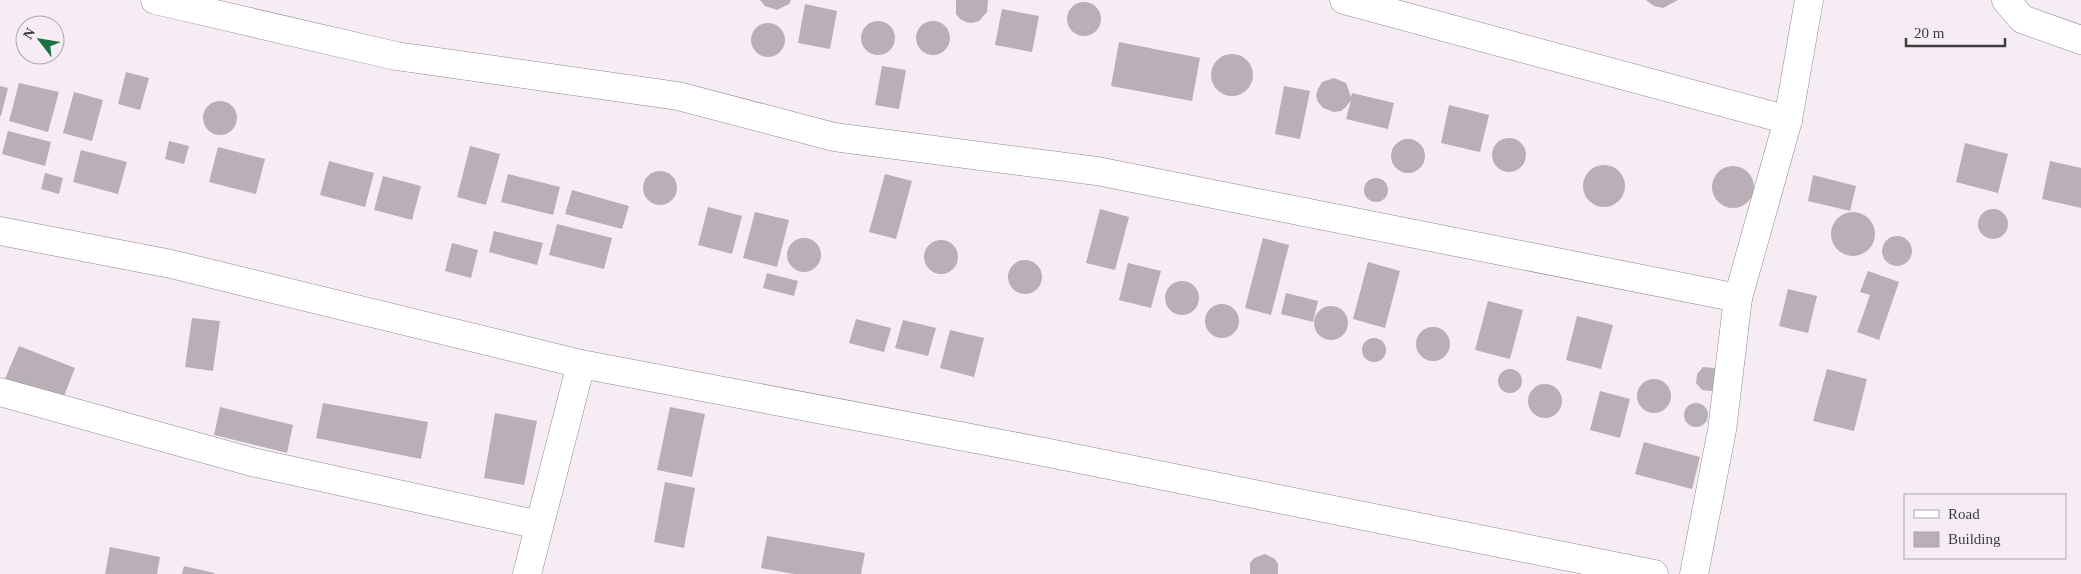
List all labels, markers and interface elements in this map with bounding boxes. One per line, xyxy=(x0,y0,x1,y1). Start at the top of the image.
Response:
north arrow xyxy=(15,15,65,65)
scale bar xyxy=(1906,15,2005,47)
text: N xyxy=(20,25,38,42)
text: 20 m xyxy=(1914,25,1945,41)
legend xyxy=(1904,494,2066,559)
text: Road xyxy=(1948,506,1980,522)
text: Building xyxy=(1948,531,2001,547)

